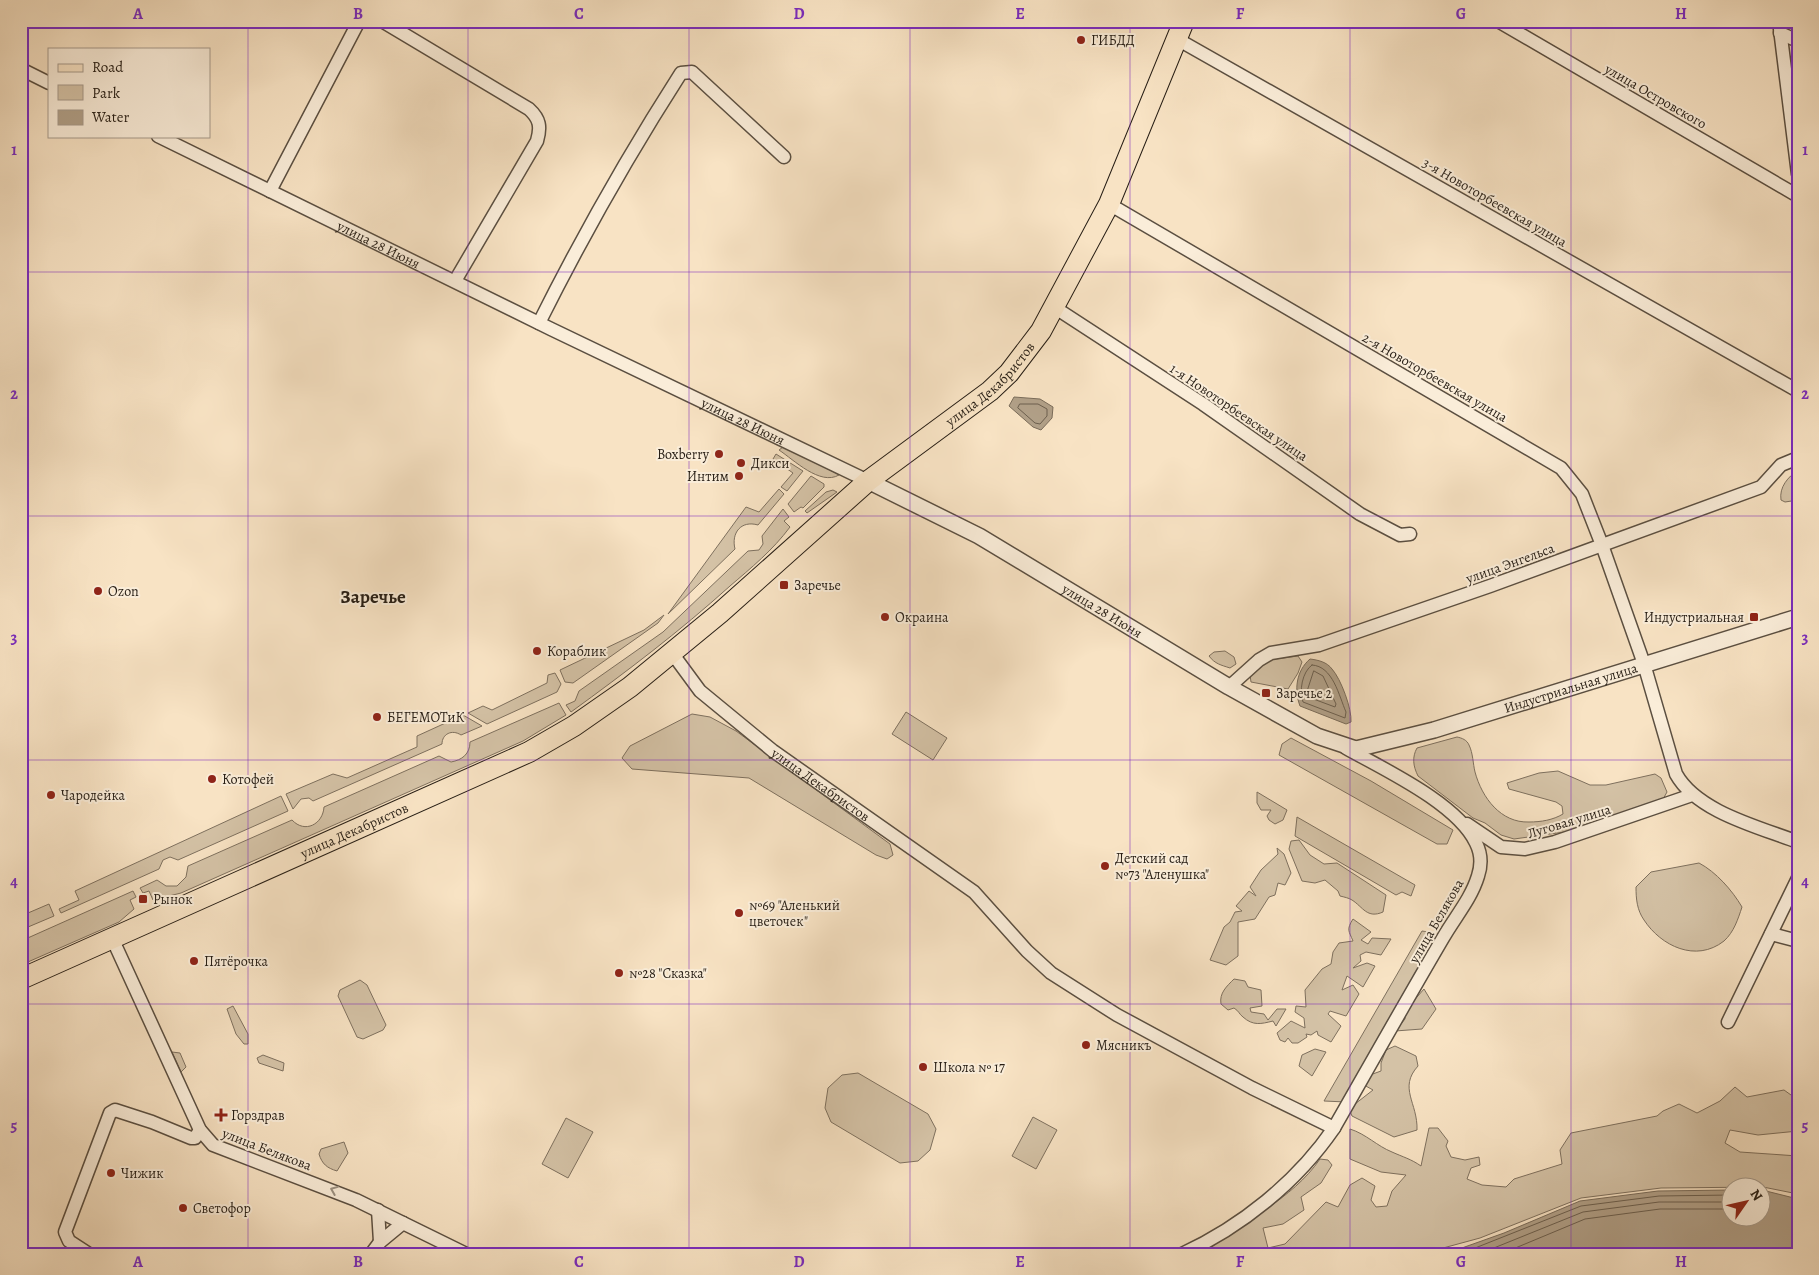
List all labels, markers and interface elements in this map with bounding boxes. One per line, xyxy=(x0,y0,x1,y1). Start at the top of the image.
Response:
text: A xyxy=(132,3,144,25)
text: B xyxy=(353,3,363,25)
text: C xyxy=(574,3,584,25)
text: D xyxy=(793,3,805,25)
text: E xyxy=(1015,3,1025,25)
text: F xyxy=(1236,3,1245,25)
text: G xyxy=(1456,3,1466,25)
text: H xyxy=(1675,3,1687,25)
place label: ГИБДД xyxy=(1091,31,1135,50)
marker: ГИБДД xyxy=(1075,34,1087,46)
legend xyxy=(48,48,210,138)
text: Road xyxy=(92,57,124,77)
street label: улица Островского xyxy=(1600,59,1710,133)
text: Park xyxy=(92,83,121,103)
text: Water xyxy=(91,107,129,127)
text: 1 xyxy=(11,139,17,161)
text: 1 xyxy=(1802,139,1808,161)
street label: 3-я Новоторбеевская улица xyxy=(1419,153,1571,252)
street label: улица 28 Июня xyxy=(333,216,424,273)
street label: 2-я Новоторбеевская улица xyxy=(1359,328,1511,427)
street label: улица Декабристов xyxy=(941,338,1040,431)
street label: 1-я Новоторбеевская улица xyxy=(1166,359,1312,466)
text: 2 xyxy=(10,383,18,405)
text: 2 xyxy=(1801,383,1809,405)
street label: улица 28 Июня xyxy=(697,393,788,450)
place label: Boxberry xyxy=(657,445,710,464)
marker: Boxberry xyxy=(713,448,725,460)
place label: Дикси xyxy=(751,454,789,473)
marker: Дикси xyxy=(735,457,747,469)
place label: Интим xyxy=(687,467,729,486)
marker: Интим xyxy=(733,470,745,482)
street label: улица Энгельса xyxy=(1462,538,1558,589)
place label: Заречье xyxy=(794,576,841,595)
marker: Заречье xyxy=(778,579,790,591)
street label: улица 28 Июня xyxy=(1058,579,1146,643)
place label: Ozon xyxy=(108,582,139,601)
district label: Заречье xyxy=(340,584,406,610)
marker: Ozon xyxy=(92,585,104,597)
place label: Окраина xyxy=(895,608,949,627)
place label: Индустриальная xyxy=(1644,608,1744,627)
marker: Окраина xyxy=(879,611,891,623)
marker: Индустриальная xyxy=(1748,611,1760,623)
text: 3 xyxy=(11,627,18,649)
text: 3 xyxy=(1802,627,1809,649)
place label: Кораблик xyxy=(547,642,606,661)
marker: Кораблик xyxy=(531,645,543,657)
street label: Индустриальная улица xyxy=(1501,658,1640,718)
place label: Заречье 2 xyxy=(1276,684,1333,703)
marker: Заречье 2 xyxy=(1260,687,1272,699)
place label: БЕГЕМОТиК xyxy=(387,708,464,727)
marker: БЕГЕМОТиК xyxy=(371,711,383,723)
street label: улица Декабристов xyxy=(767,743,874,826)
place label: Котофей xyxy=(222,770,274,789)
marker: Котофей xyxy=(206,773,218,785)
place label: Чародейка xyxy=(61,786,125,805)
marker: Чародейка xyxy=(45,789,57,801)
street label: улица Декабристов xyxy=(297,798,412,863)
street label: Луговая улица xyxy=(1525,800,1614,843)
place label: Детский сад №73 "Аленушка" xyxy=(1115,849,1209,884)
marker: Детский сад №73 "Аленушка" xyxy=(1099,860,1111,872)
text: 4 xyxy=(10,871,18,893)
text: 4 xyxy=(1801,871,1809,893)
street label: улица Белякова xyxy=(1404,875,1468,968)
place label: Рынок xyxy=(153,890,192,909)
marker: Рынок xyxy=(137,893,149,905)
place label: №69 "Аленький цветочек" xyxy=(749,896,840,931)
marker: №69 "Аленький цветочек" xyxy=(733,907,745,919)
place label: Пятёрочка xyxy=(204,952,268,971)
marker: Пятёрочка xyxy=(188,955,200,967)
place label: №28 "Сказка" xyxy=(629,964,707,983)
marker: №28 "Сказка" xyxy=(613,967,625,979)
place label: Мясникъ xyxy=(1096,1036,1151,1055)
marker: Мясникъ xyxy=(1080,1039,1092,1051)
place label: Школа № 17 xyxy=(933,1058,1005,1077)
marker: Школа № 17 xyxy=(917,1061,929,1073)
place label: Горздрав xyxy=(231,1106,285,1125)
marker: Горздрав xyxy=(215,1109,227,1121)
text: 5 xyxy=(11,1115,18,1137)
text: 5 xyxy=(1802,1115,1809,1137)
street label: улица Белякова xyxy=(219,1123,315,1175)
place label: Чижик xyxy=(121,1164,163,1183)
marker: Чижик xyxy=(105,1167,117,1179)
north arrow xyxy=(1722,1178,1772,1228)
text: N xyxy=(1746,1185,1767,1205)
one-way arrow xyxy=(330,1186,338,1196)
place label: Светофор xyxy=(193,1199,251,1218)
marker: Светофор xyxy=(177,1202,189,1214)
text: A xyxy=(132,1251,144,1273)
text: B xyxy=(353,1251,363,1273)
text: C xyxy=(574,1251,584,1273)
text: D xyxy=(793,1251,805,1273)
text: E xyxy=(1015,1251,1025,1273)
text: F xyxy=(1236,1251,1245,1273)
text: G xyxy=(1456,1251,1466,1273)
text: H xyxy=(1675,1251,1687,1273)

